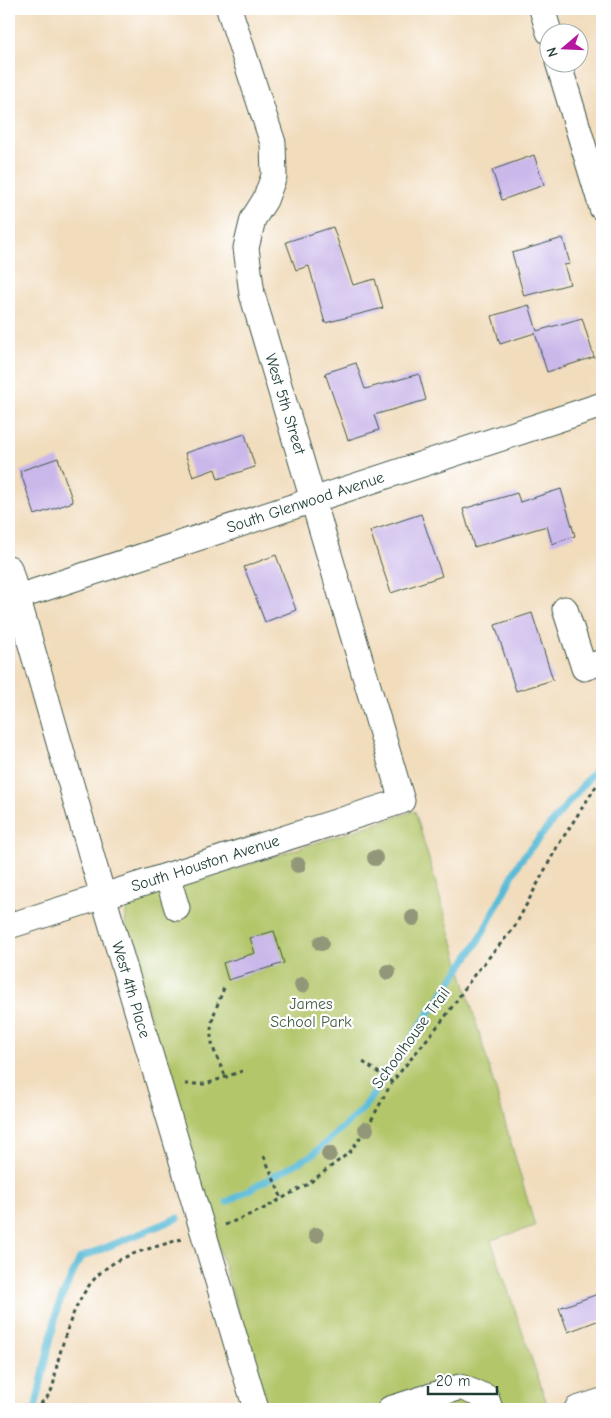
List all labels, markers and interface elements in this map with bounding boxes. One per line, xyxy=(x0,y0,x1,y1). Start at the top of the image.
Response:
north arrow xyxy=(538,22,588,72)
text: N xyxy=(543,45,562,59)
street label: West 5th Street xyxy=(261,351,309,457)
street label: South Glenwood Avenue xyxy=(224,468,386,537)
street label: South Houston Avenue xyxy=(129,832,282,896)
street label: West 4th Place xyxy=(108,939,154,1040)
street label: Schoolhouse Trail xyxy=(368,984,454,1092)
park label: James School Park xyxy=(270,995,352,1031)
scale bar xyxy=(428,1363,497,1395)
text: 20 m xyxy=(436,1372,470,1390)

